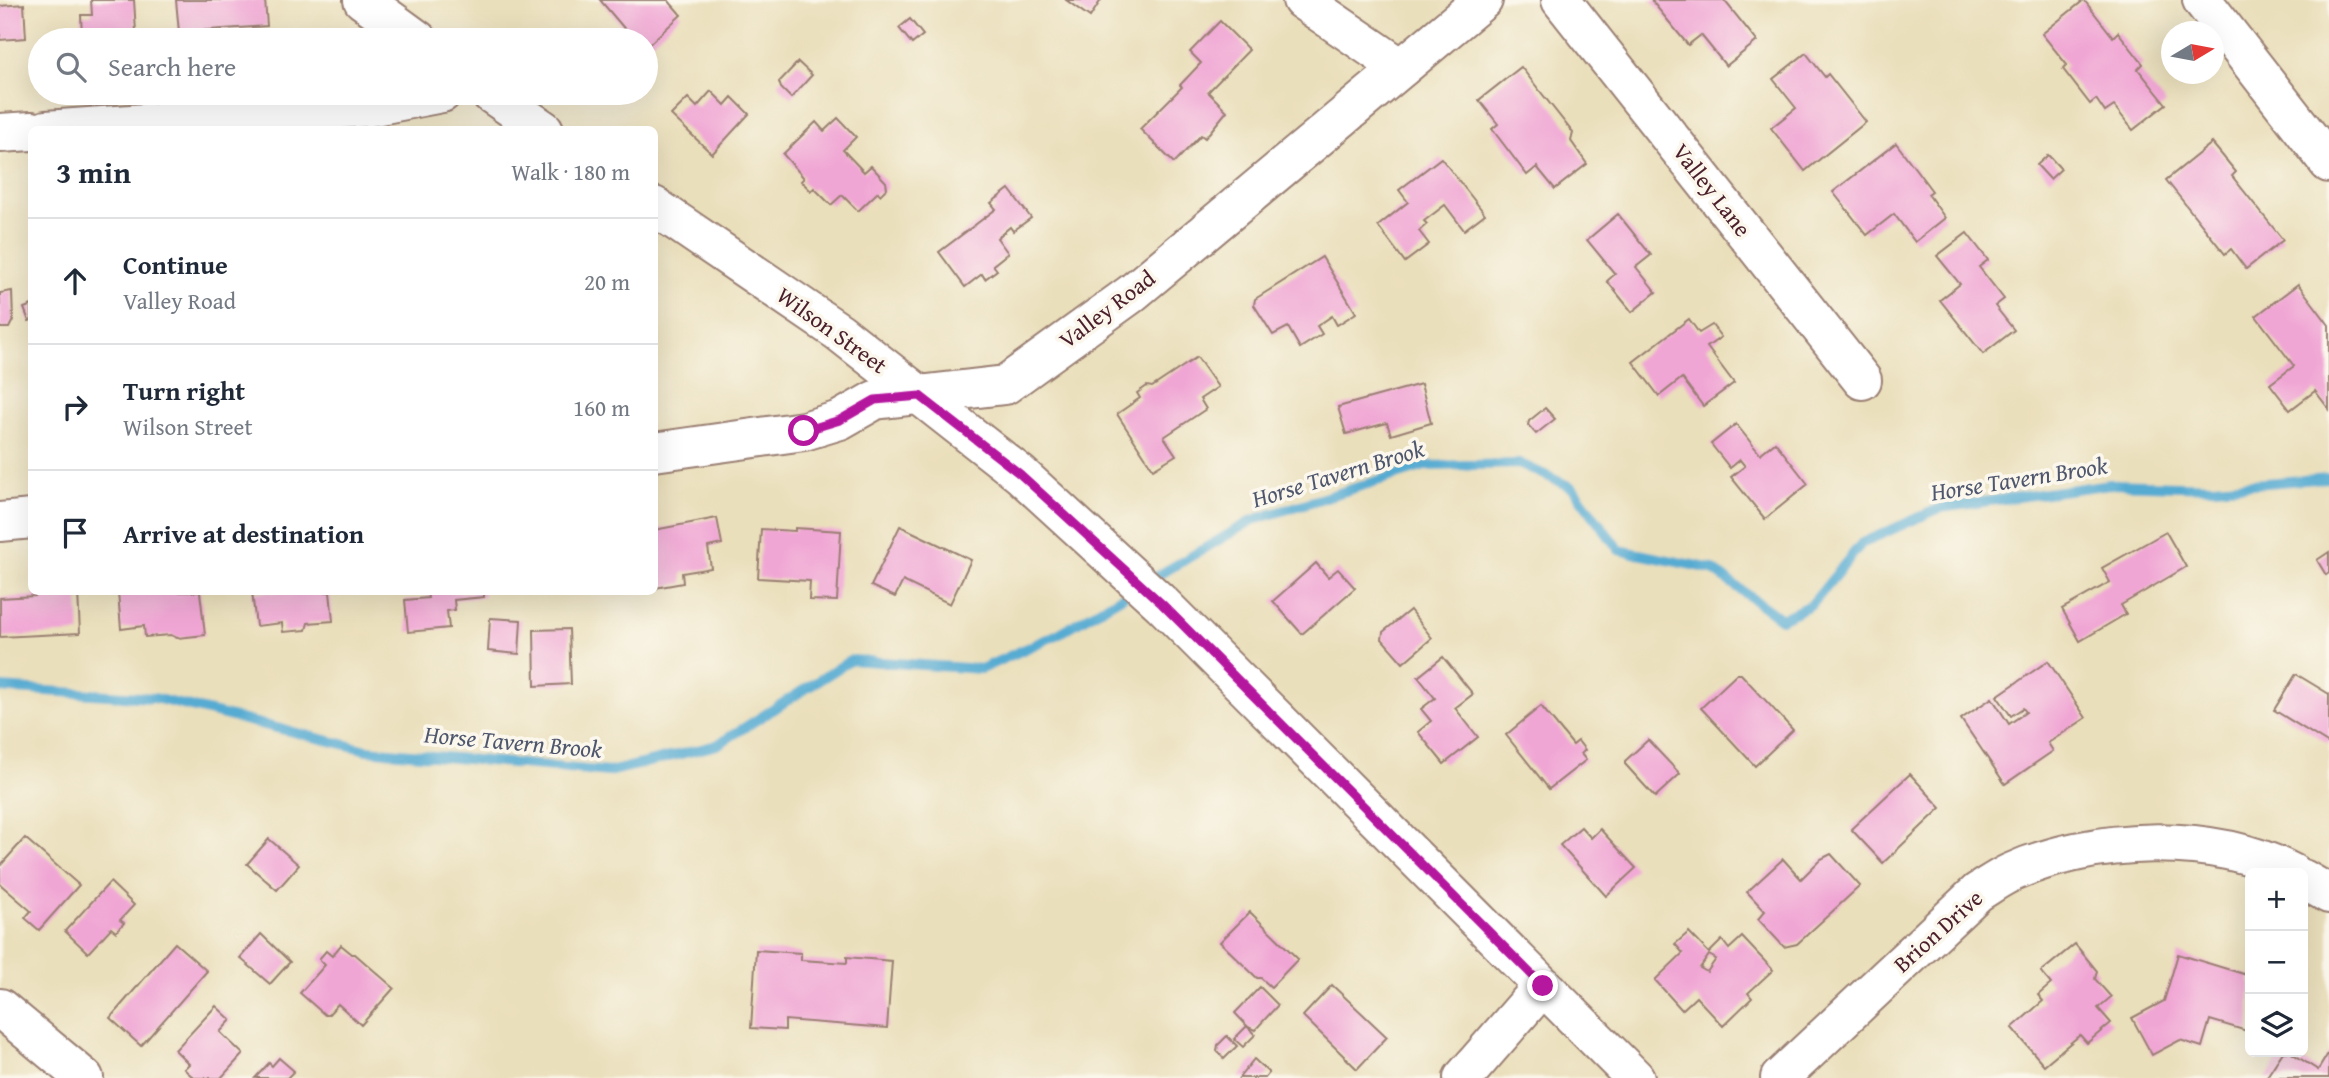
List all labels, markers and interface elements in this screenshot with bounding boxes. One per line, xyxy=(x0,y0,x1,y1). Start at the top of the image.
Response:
north arrow xyxy=(2161,21,2224,84)
search box xyxy=(28,28,658,105)
text: Search here xyxy=(108,47,236,86)
icon: search xyxy=(52,48,90,86)
street label: Valley Lane xyxy=(1665,136,1759,243)
text: 3 min xyxy=(56,150,131,194)
text: Walk · 180 m xyxy=(511,155,630,188)
text: Continue xyxy=(123,245,228,284)
street label: Valley Road xyxy=(1052,261,1162,356)
icon: ahead xyxy=(56,262,94,300)
text: 20 m xyxy=(584,265,630,298)
street label: Wilson Street xyxy=(770,278,894,381)
text: Valley Road xyxy=(123,284,236,317)
text: Turn right xyxy=(123,371,245,410)
icon: right xyxy=(56,388,94,426)
text: 160 m xyxy=(573,391,630,424)
text: Wilson Street xyxy=(123,410,253,443)
route start xyxy=(788,415,819,446)
water label: Horse Tavern Brook xyxy=(1247,431,1428,517)
water label: Horse Tavern Brook xyxy=(1927,447,2110,510)
icon: arrive xyxy=(56,514,94,552)
text: Arrive at destination xyxy=(123,514,364,553)
water label: Horse Tavern Brook xyxy=(422,716,603,767)
map controls xyxy=(2245,868,2308,1057)
button: + xyxy=(2245,868,2308,931)
street label: Brion Drive xyxy=(1886,881,1990,980)
button: − xyxy=(2245,931,2308,994)
route end xyxy=(1527,970,1558,1001)
button: layers xyxy=(2245,994,2308,1057)

